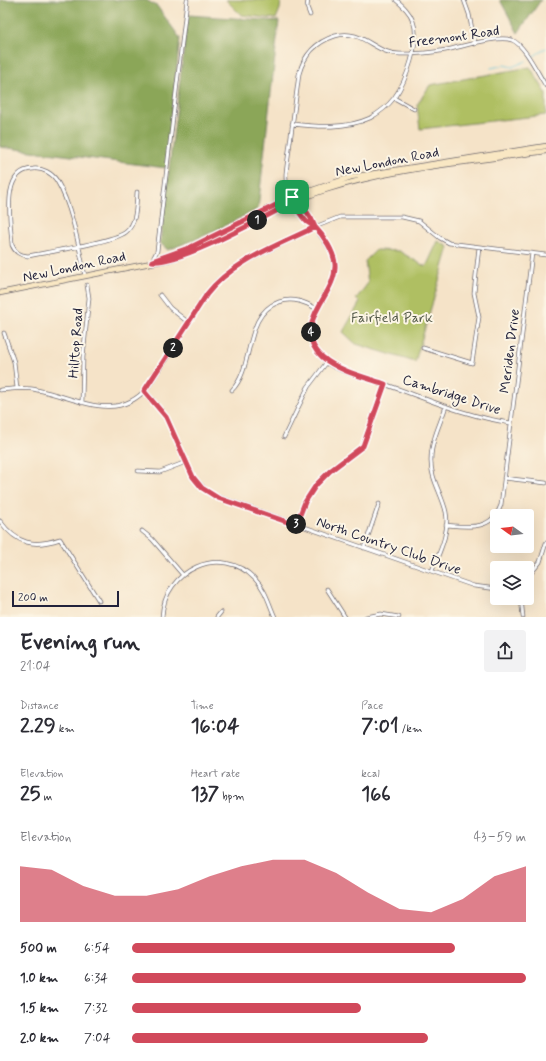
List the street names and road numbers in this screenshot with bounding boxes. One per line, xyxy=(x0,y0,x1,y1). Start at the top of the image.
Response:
street label: Freemont Road xyxy=(408,22,500,52)
street label: New London Road xyxy=(334,143,440,181)
street label: New London Road xyxy=(21,247,127,287)
street label: Hilltop Road xyxy=(65,307,87,379)
street label: Meriden Drive xyxy=(496,308,524,394)
street label: Cambridge Drive xyxy=(400,371,503,420)
street label: North Country Club Drive xyxy=(314,513,463,579)

